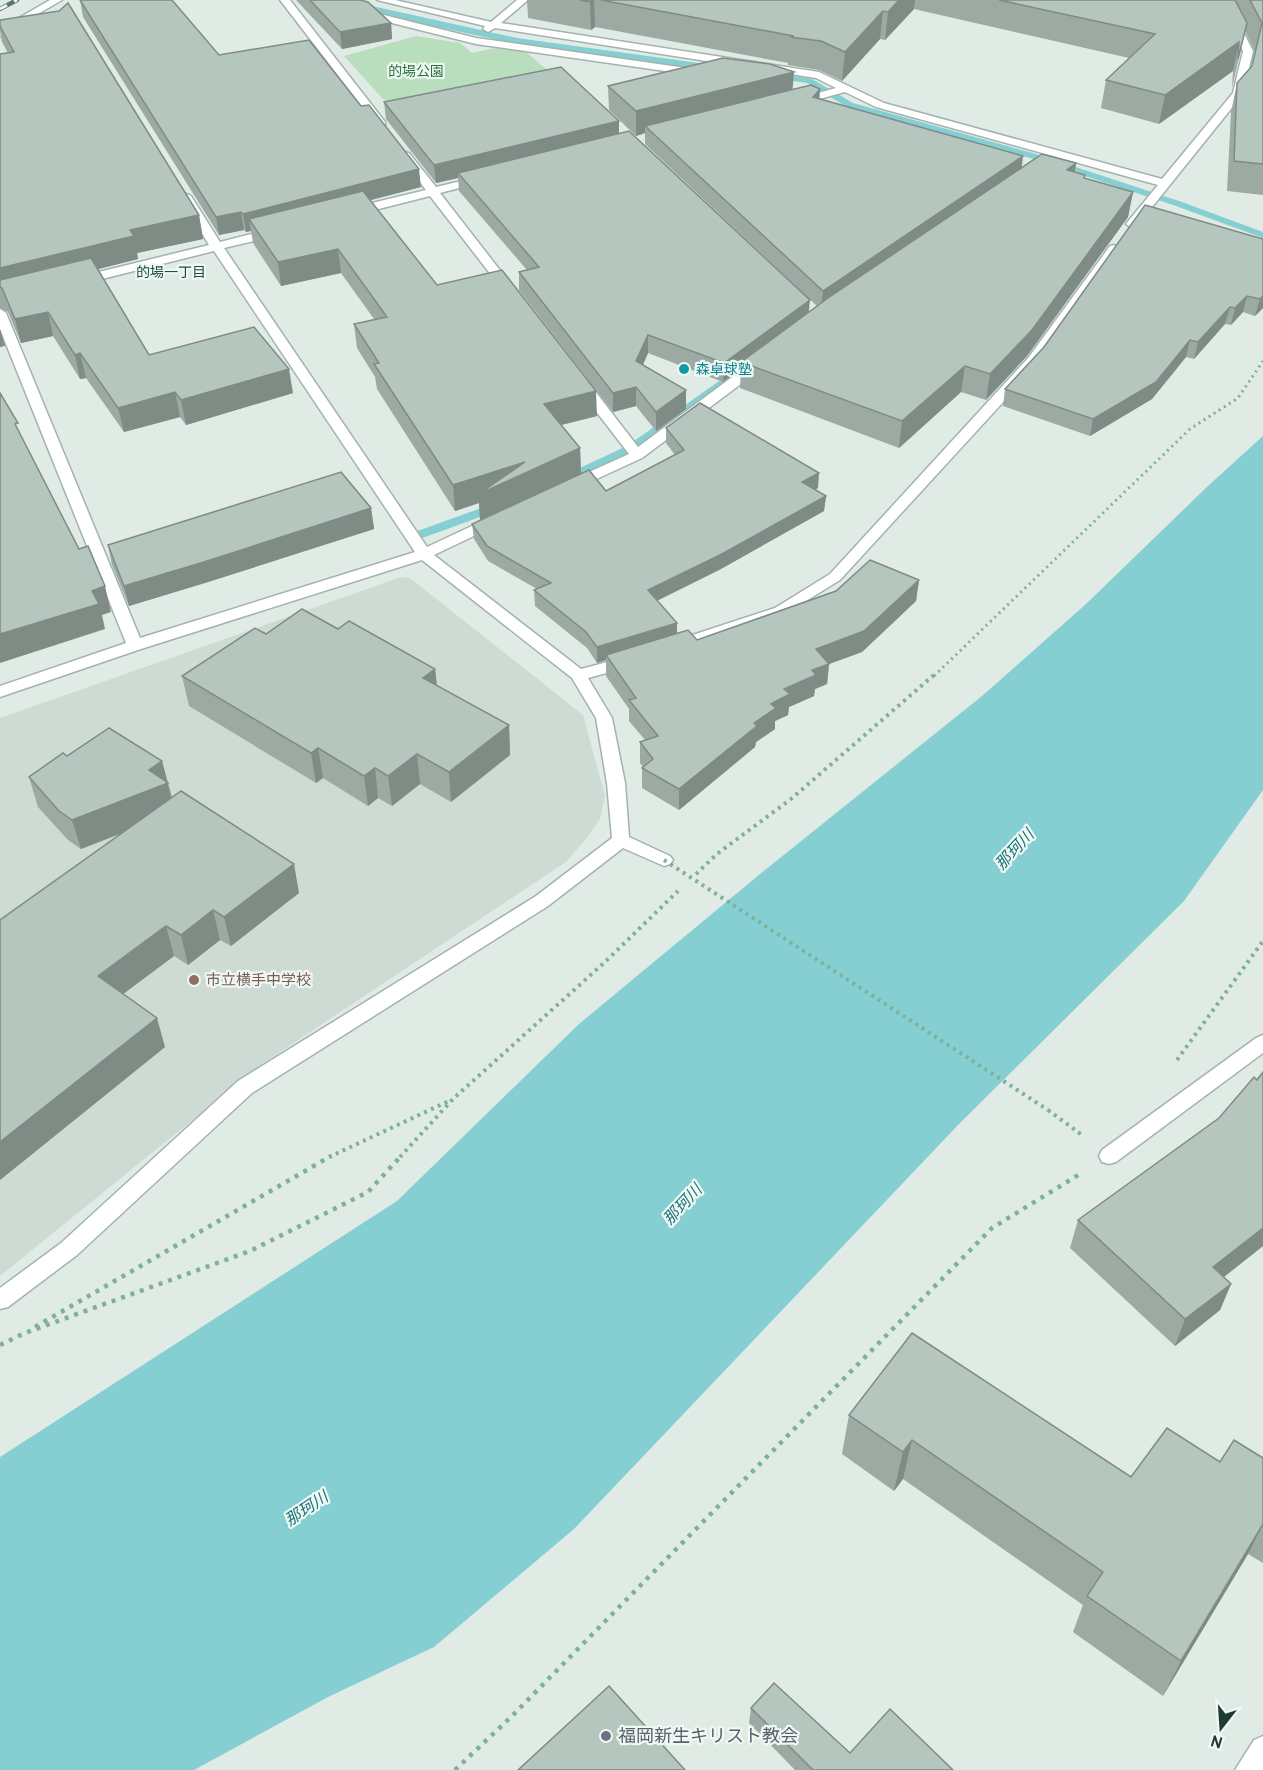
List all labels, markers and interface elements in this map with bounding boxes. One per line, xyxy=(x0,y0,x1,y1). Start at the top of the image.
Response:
park label: 的場公園 xyxy=(388,63,444,81)
district label: 的場一丁目 xyxy=(136,264,206,282)
marker: 森卓球塾 xyxy=(677,362,691,376)
place label: 森卓球塾 xyxy=(696,362,752,379)
water label: 那珂川 xyxy=(992,825,1041,875)
place label: 市立横手中学校 xyxy=(206,972,311,991)
marker: 市立横手中学校 xyxy=(187,973,201,987)
water label: 那珂川 xyxy=(660,1180,709,1230)
water label: 那珂川 xyxy=(282,1487,334,1531)
north arrow xyxy=(1191,1698,1251,1758)
place label: 福岡新生キリスト教会 xyxy=(618,1726,798,1749)
marker: 福岡新生キリスト教会 xyxy=(599,1729,613,1743)
text: N xyxy=(1209,1729,1226,1752)

